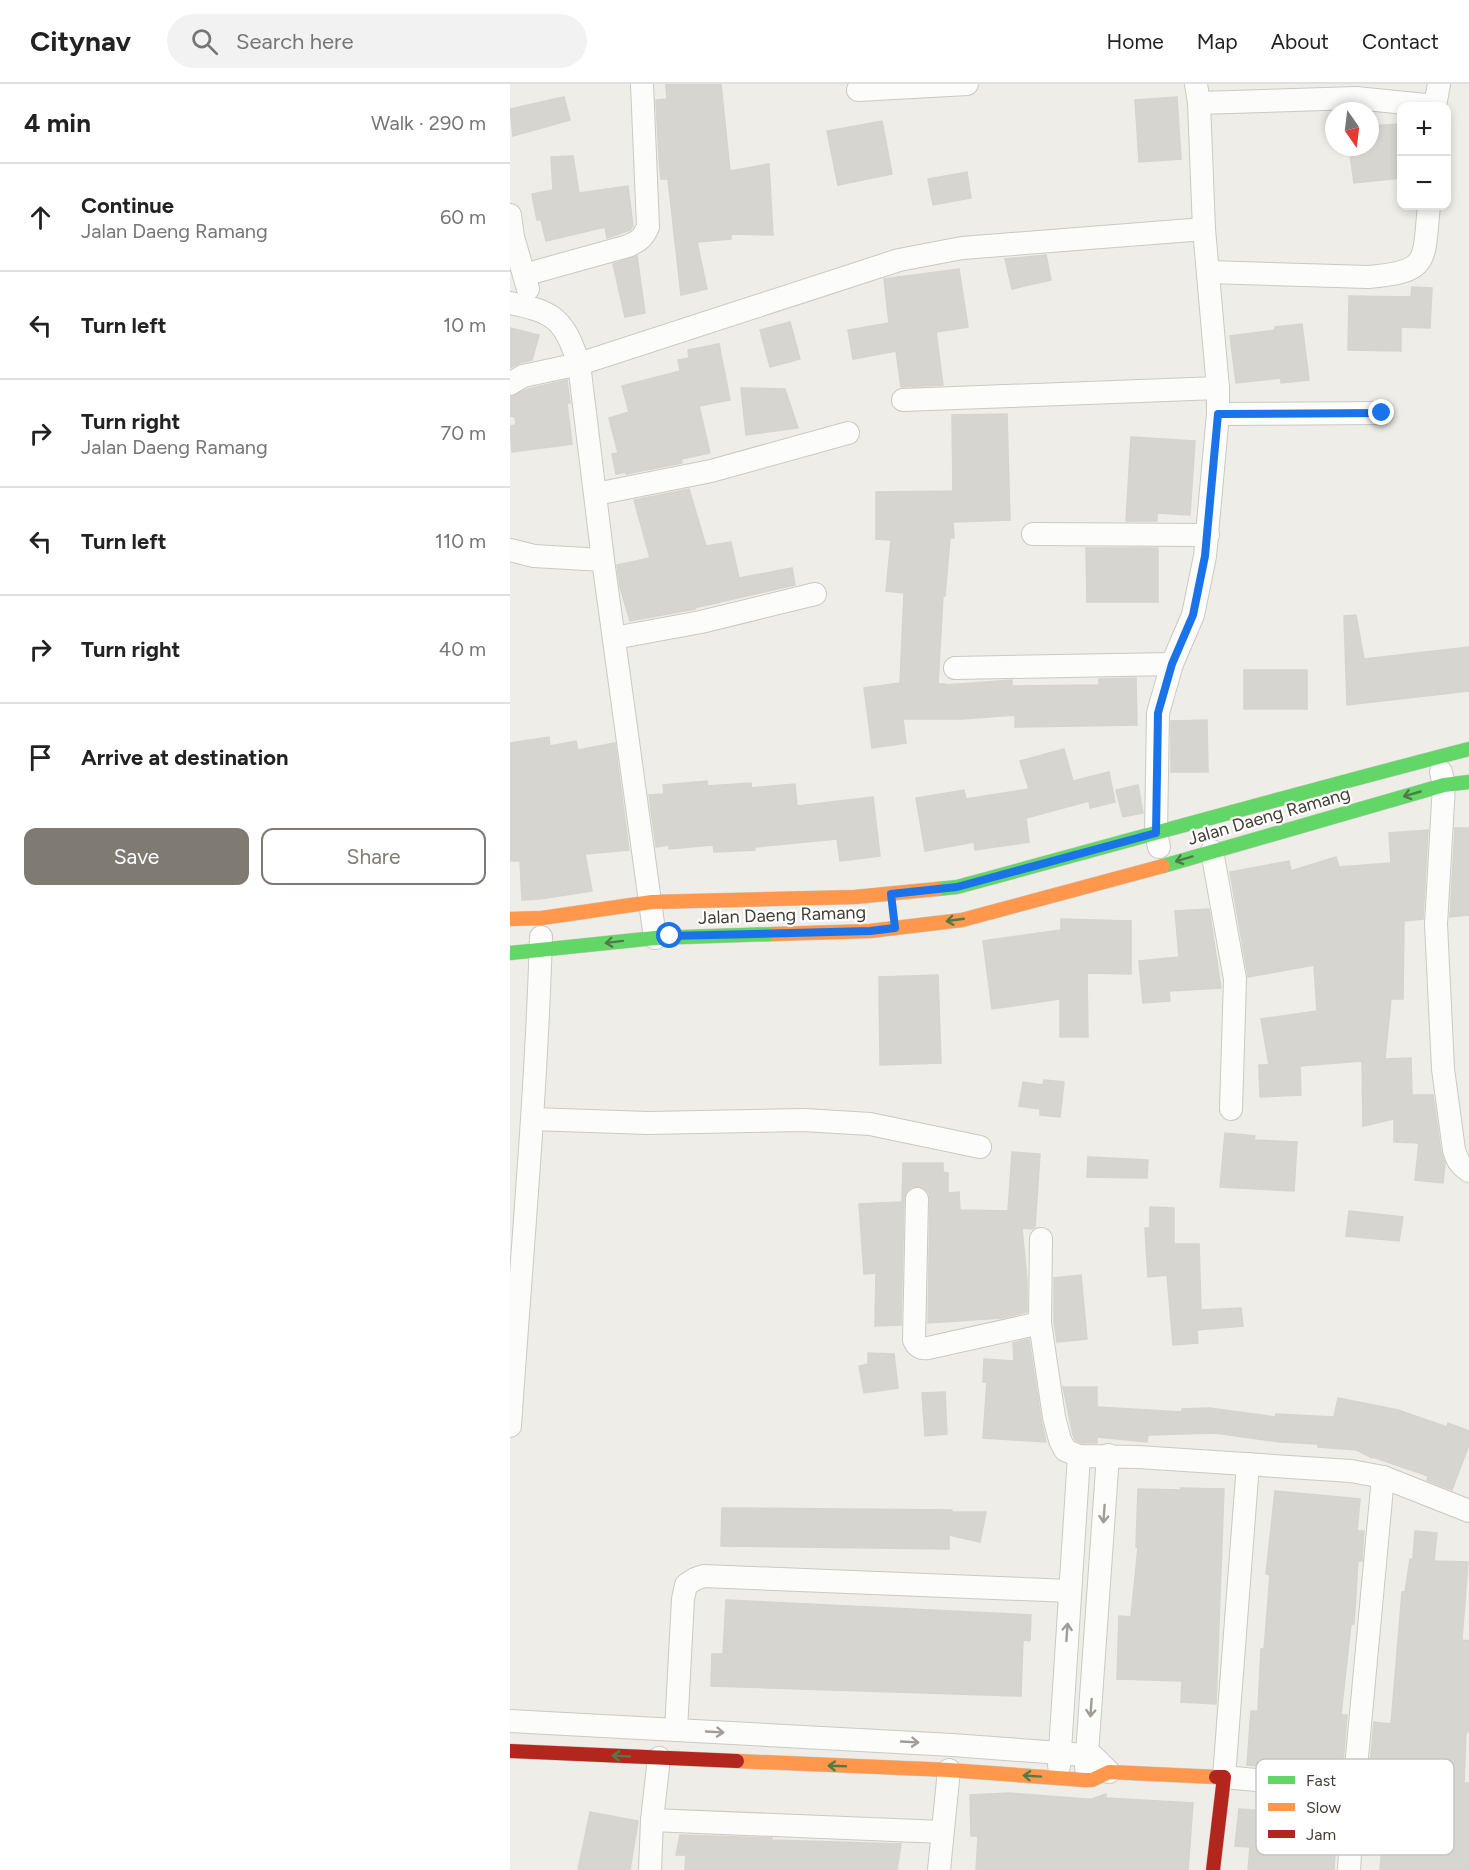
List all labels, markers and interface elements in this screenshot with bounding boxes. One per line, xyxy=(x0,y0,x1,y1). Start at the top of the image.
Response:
search box xyxy=(167,14,587,68)
text: Citynav xyxy=(30,24,131,58)
icon: search xyxy=(188,25,221,58)
text: Search here xyxy=(236,28,354,55)
text: Home xyxy=(1107,29,1164,54)
text: Map xyxy=(1197,29,1238,54)
text: About xyxy=(1271,29,1329,54)
text: Contact xyxy=(1362,29,1439,54)
north arrow xyxy=(1325,102,1379,156)
map controls xyxy=(1397,102,1451,210)
button: + xyxy=(1397,102,1451,156)
text: 4 min xyxy=(24,107,91,139)
text: Walk · 290 m xyxy=(371,111,486,135)
button: − xyxy=(1397,156,1451,210)
text: Continue xyxy=(81,192,174,219)
icon: ahead xyxy=(24,201,57,234)
text: 60 m xyxy=(440,205,486,229)
text: Jalan Daeng Ramang xyxy=(81,219,268,243)
icon: left xyxy=(24,309,57,342)
text: Turn left xyxy=(81,312,167,339)
text: 10 m xyxy=(443,313,486,337)
route end xyxy=(1368,399,1394,425)
text: Turn right xyxy=(81,408,180,435)
icon: right xyxy=(24,417,57,450)
text: 70 m xyxy=(440,421,486,445)
text: Jalan Daeng Ramang xyxy=(81,435,268,459)
icon: left xyxy=(24,525,57,558)
text: Turn left xyxy=(81,528,167,555)
text: 110 m xyxy=(435,529,486,553)
icon: right xyxy=(24,633,57,666)
text: Turn right xyxy=(81,636,180,663)
text: 40 m xyxy=(439,637,486,661)
icon: arrive xyxy=(24,741,57,774)
text: Arrive at destination xyxy=(81,744,289,771)
street label: Jalan Daeng Ramang xyxy=(1185,782,1353,850)
one-way arrow xyxy=(1403,788,1422,800)
button: Save xyxy=(24,828,249,885)
button: Share xyxy=(261,828,486,885)
one-way arrow xyxy=(1175,854,1194,865)
street label: Jalan Daeng Ramang xyxy=(698,901,866,929)
one-way arrow xyxy=(946,915,966,926)
route start xyxy=(656,922,682,948)
one-way arrow xyxy=(605,937,625,948)
one-way arrow xyxy=(1098,1503,1109,1523)
one-way arrow xyxy=(1062,1622,1073,1642)
one-way arrow xyxy=(1085,1698,1096,1718)
one-way arrow xyxy=(705,1726,725,1737)
one-way arrow xyxy=(899,1737,919,1748)
one-way arrow xyxy=(612,1751,632,1762)
legend xyxy=(1256,1759,1454,1855)
one-way arrow xyxy=(827,1760,847,1771)
one-way arrow xyxy=(1022,1770,1042,1781)
text: Fast xyxy=(1306,1771,1336,1790)
text: Slow xyxy=(1306,1798,1341,1817)
text: Jam xyxy=(1306,1825,1336,1844)

